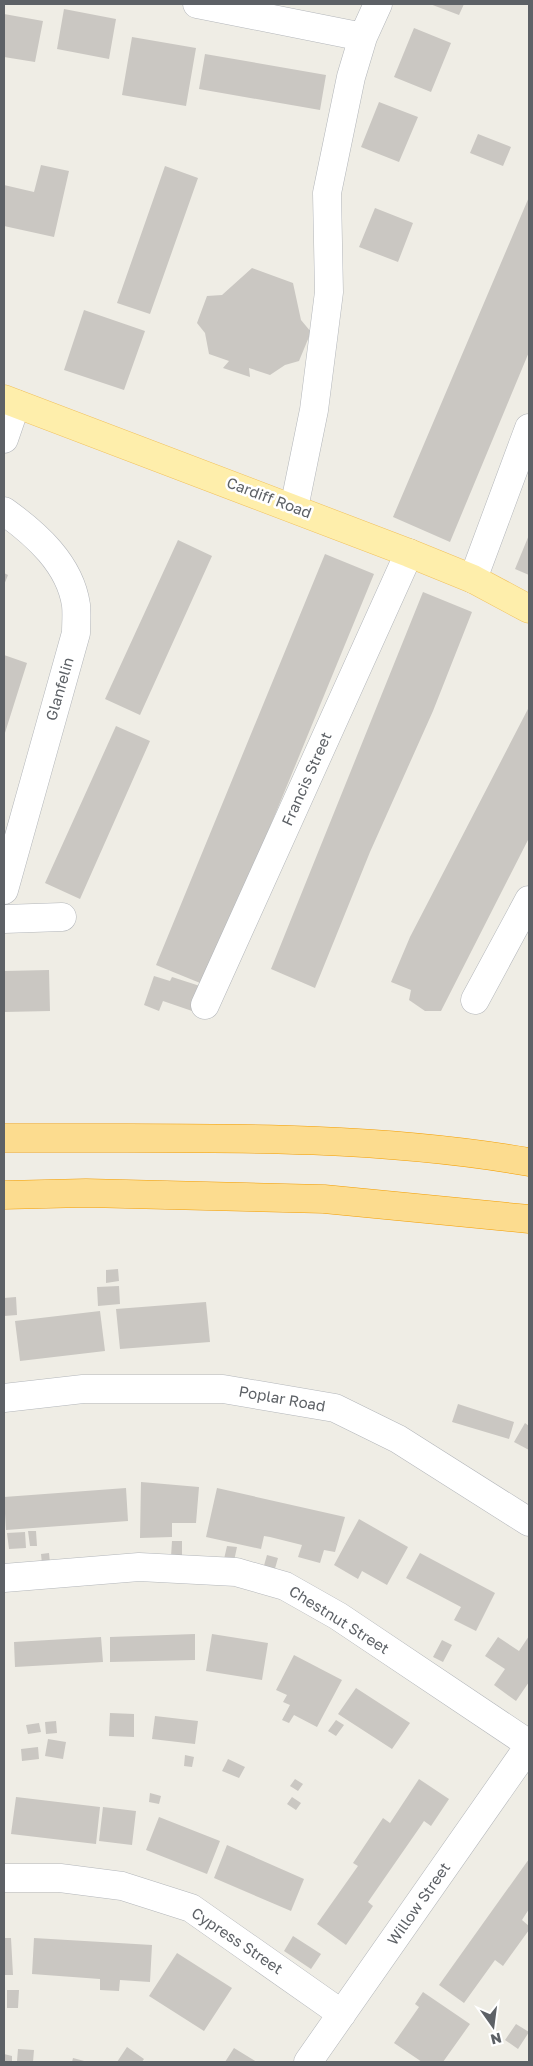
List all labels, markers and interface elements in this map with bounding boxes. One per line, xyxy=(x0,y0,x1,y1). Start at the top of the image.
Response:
street label: Cardiff Road xyxy=(224,473,314,521)
street label: Glanfelin xyxy=(41,655,77,723)
street label: Francis Street xyxy=(277,729,335,828)
street label: Poplar Road xyxy=(238,1382,327,1414)
street label: Chestnut Street xyxy=(286,1581,393,1657)
street label: Willow Street xyxy=(383,1859,453,1948)
street label: Cypress Street xyxy=(188,1903,287,1977)
north arrow xyxy=(468,2001,518,2051)
text: N xyxy=(489,2030,503,2049)

